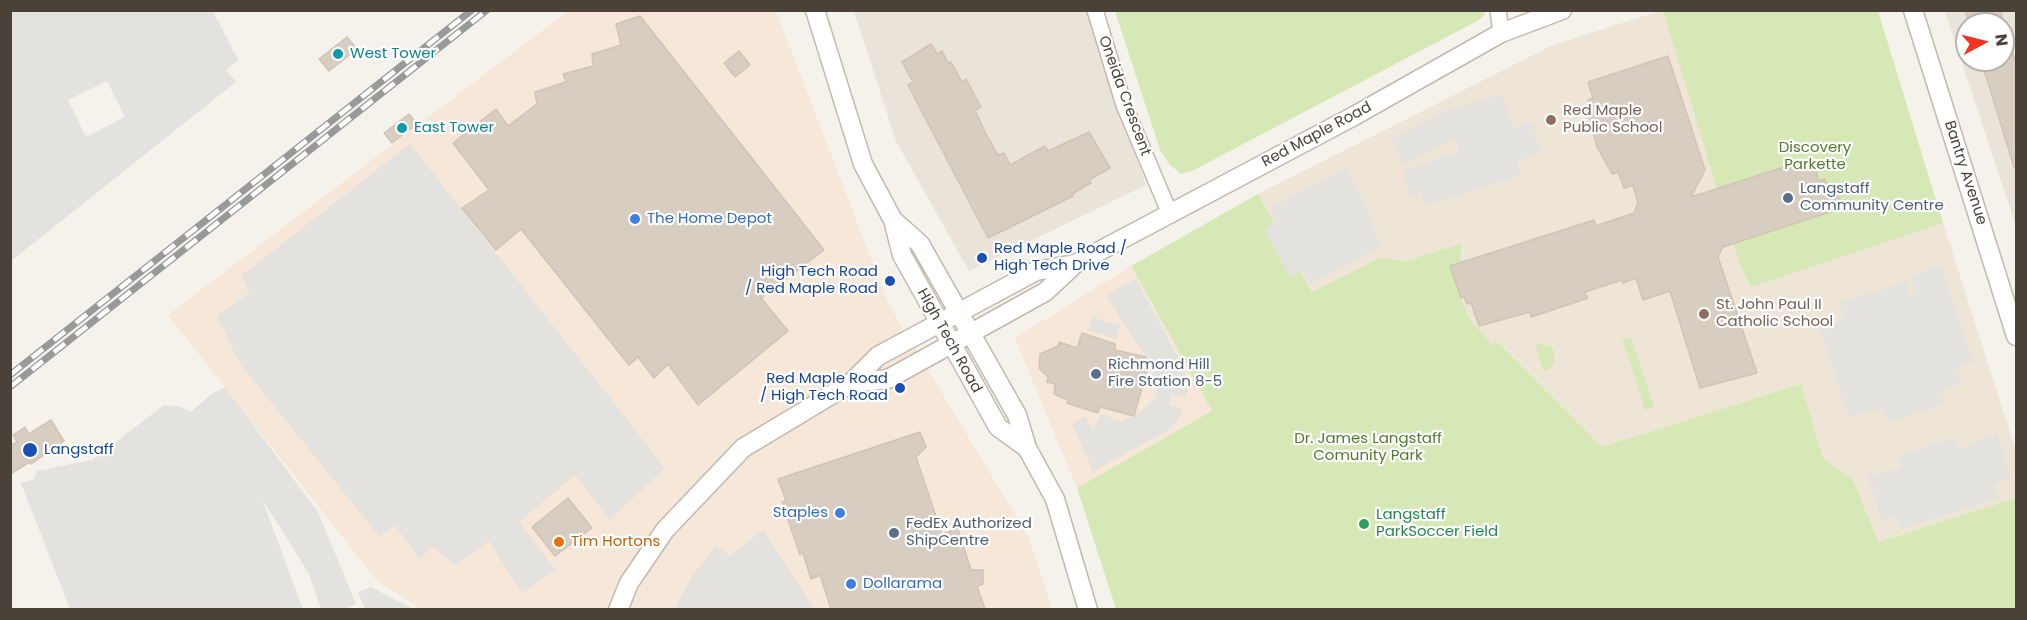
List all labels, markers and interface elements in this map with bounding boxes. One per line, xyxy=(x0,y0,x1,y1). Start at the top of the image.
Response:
north arrow xyxy=(1955,12,2015,72)
text: N xyxy=(1989,33,2014,47)
street label: Oneida Crescent xyxy=(1094,34,1154,158)
place label: West Tower xyxy=(350,45,436,63)
marker: West Tower xyxy=(331,47,345,61)
street label: Red Maple Road xyxy=(1259,98,1375,172)
place label: Red Maple Public School xyxy=(1563,102,1662,137)
marker: Red Maple Public School xyxy=(1544,113,1558,127)
street label: Bantry Avenue xyxy=(1940,118,1990,228)
place label: East Tower xyxy=(414,119,494,137)
marker: East Tower xyxy=(395,121,409,135)
park label: Discovery Parkette xyxy=(1779,139,1851,174)
place label: Langstaff Community Centre xyxy=(1800,180,1944,215)
marker: Langstaff Community Centre xyxy=(1781,191,1795,205)
place label: The Home Depot xyxy=(647,210,772,228)
marker: The Home Depot xyxy=(628,212,642,226)
place label: Red Maple Road / High Tech Drive xyxy=(994,240,1127,275)
marker: Red Maple Road / High Tech Drive xyxy=(975,251,989,265)
place label: High Tech Road / Red Maple Road xyxy=(745,263,878,298)
marker: High Tech Road / Red Maple Road xyxy=(883,274,897,288)
street label: High Tech Road xyxy=(913,285,985,397)
place label: St. John Paul II Catholic School xyxy=(1716,296,1833,331)
marker: St. John Paul II Catholic School xyxy=(1697,307,1711,321)
place label: Richmond Hill Fire Station 8-5 xyxy=(1108,356,1222,391)
marker: Richmond Hill Fire Station 8-5 xyxy=(1089,367,1103,381)
place label: Red Maple Road / High Tech Road xyxy=(760,370,888,405)
marker: Red Maple Road / High Tech Road xyxy=(893,381,907,395)
park label: Dr. James Langstaff Comunity Park xyxy=(1294,430,1442,465)
marker: Langstaff xyxy=(21,441,39,459)
place label: Langstaff xyxy=(44,441,114,459)
place label: Staples xyxy=(773,504,828,522)
marker: Staples xyxy=(833,506,847,520)
place label: Langstaff ParkSoccer Field xyxy=(1376,506,1498,541)
place label: FedEx Authorized ShipCentre xyxy=(906,515,1032,550)
marker: Langstaff ParkSoccer Field xyxy=(1357,517,1371,531)
marker: FedEx Authorized ShipCentre xyxy=(887,526,901,540)
place label: Tim Hortons xyxy=(571,533,660,551)
marker: Tim Hortons xyxy=(552,535,566,549)
place label: Dollarama xyxy=(863,575,942,593)
marker: Dollarama xyxy=(844,577,858,591)

